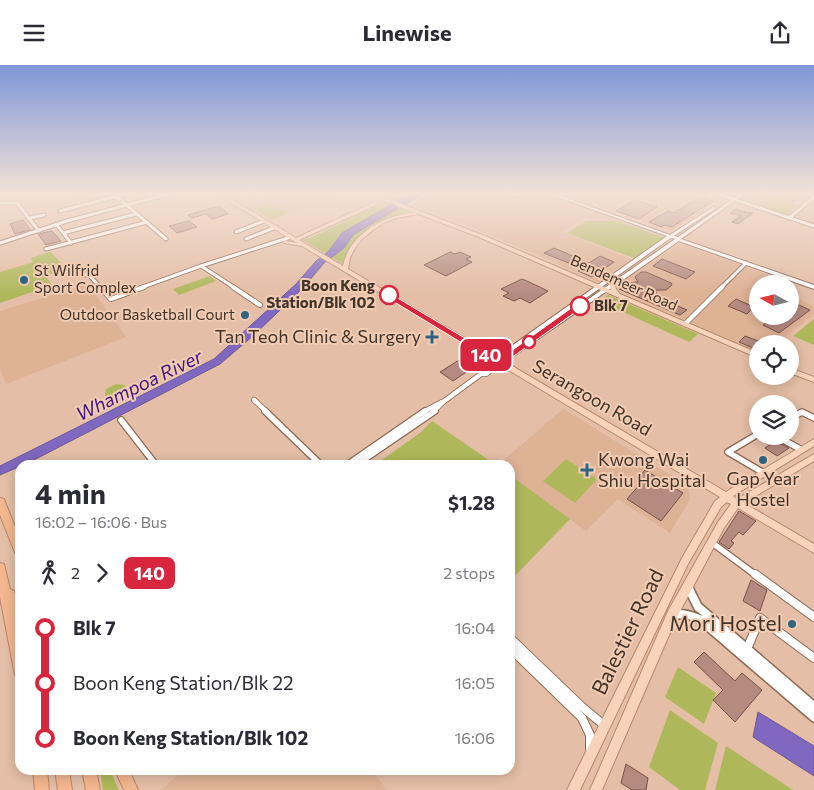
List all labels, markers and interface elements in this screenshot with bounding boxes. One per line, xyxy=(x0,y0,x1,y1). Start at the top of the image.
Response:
icon: menu xyxy=(20,19,48,47)
text: Linewise xyxy=(362,19,452,46)
icon: share xyxy=(766,19,794,47)
street label: Bendemeer Road xyxy=(568,250,681,314)
place label: St Wilfrid Sport Complex xyxy=(34,261,137,296)
marker: St Wilfrid Sport Complex xyxy=(18,274,30,286)
north arrow xyxy=(749,275,799,325)
map controls xyxy=(749,275,799,445)
place label: Boon Keng Station/Blk 102 xyxy=(266,276,375,311)
marker: Boon Keng Station/Blk 102 xyxy=(379,285,399,305)
marker: Blk 7 xyxy=(570,296,590,316)
place label: Blk 7 xyxy=(594,296,628,314)
place label: Outdoor Basketball Court xyxy=(60,305,235,323)
marker: Outdoor Basketball Court xyxy=(239,309,251,321)
place label: Tan Teoh Clinic & Surgery xyxy=(215,325,421,347)
marker: Tan Teoh Clinic & Surgery xyxy=(425,330,439,344)
unlabelled marker xyxy=(522,335,536,349)
button: locate xyxy=(749,335,799,385)
line badge: 140 xyxy=(457,339,515,371)
water label: Whampoa River xyxy=(72,343,207,425)
text: 140 xyxy=(470,344,502,366)
street label: Serangoon Road xyxy=(529,354,656,440)
button: layers xyxy=(749,395,799,445)
place label: Kwong Wai Shiu Hospital xyxy=(598,448,706,491)
marker: Gap Year Hostel xyxy=(757,454,769,466)
marker: Kwong Wai Shiu Hospital xyxy=(580,463,594,477)
place label: Gap Year Hostel xyxy=(727,467,799,510)
text: 4 min xyxy=(35,476,106,510)
text: $1.28 xyxy=(448,491,495,514)
text: 16:02 – 16:06 · Bus xyxy=(35,512,167,531)
icon: walk xyxy=(35,559,63,587)
icon: forward xyxy=(88,559,116,587)
text: 140 xyxy=(134,562,165,584)
text: 2 xyxy=(71,563,80,582)
text: 2 stops xyxy=(443,563,495,582)
street label: Balestier Road xyxy=(585,564,668,698)
place label: Mori Hostel xyxy=(669,610,782,635)
text: Blk 7 xyxy=(73,616,116,639)
text: 16:04 xyxy=(455,618,495,637)
marker: Mori Hostel xyxy=(786,618,798,630)
text: Boon Keng Station/Blk 22 xyxy=(73,671,294,694)
text: 16:05 xyxy=(455,673,495,692)
text: Boon Keng Station/Blk 102 xyxy=(73,726,308,749)
text: 16:06 xyxy=(455,728,495,747)

